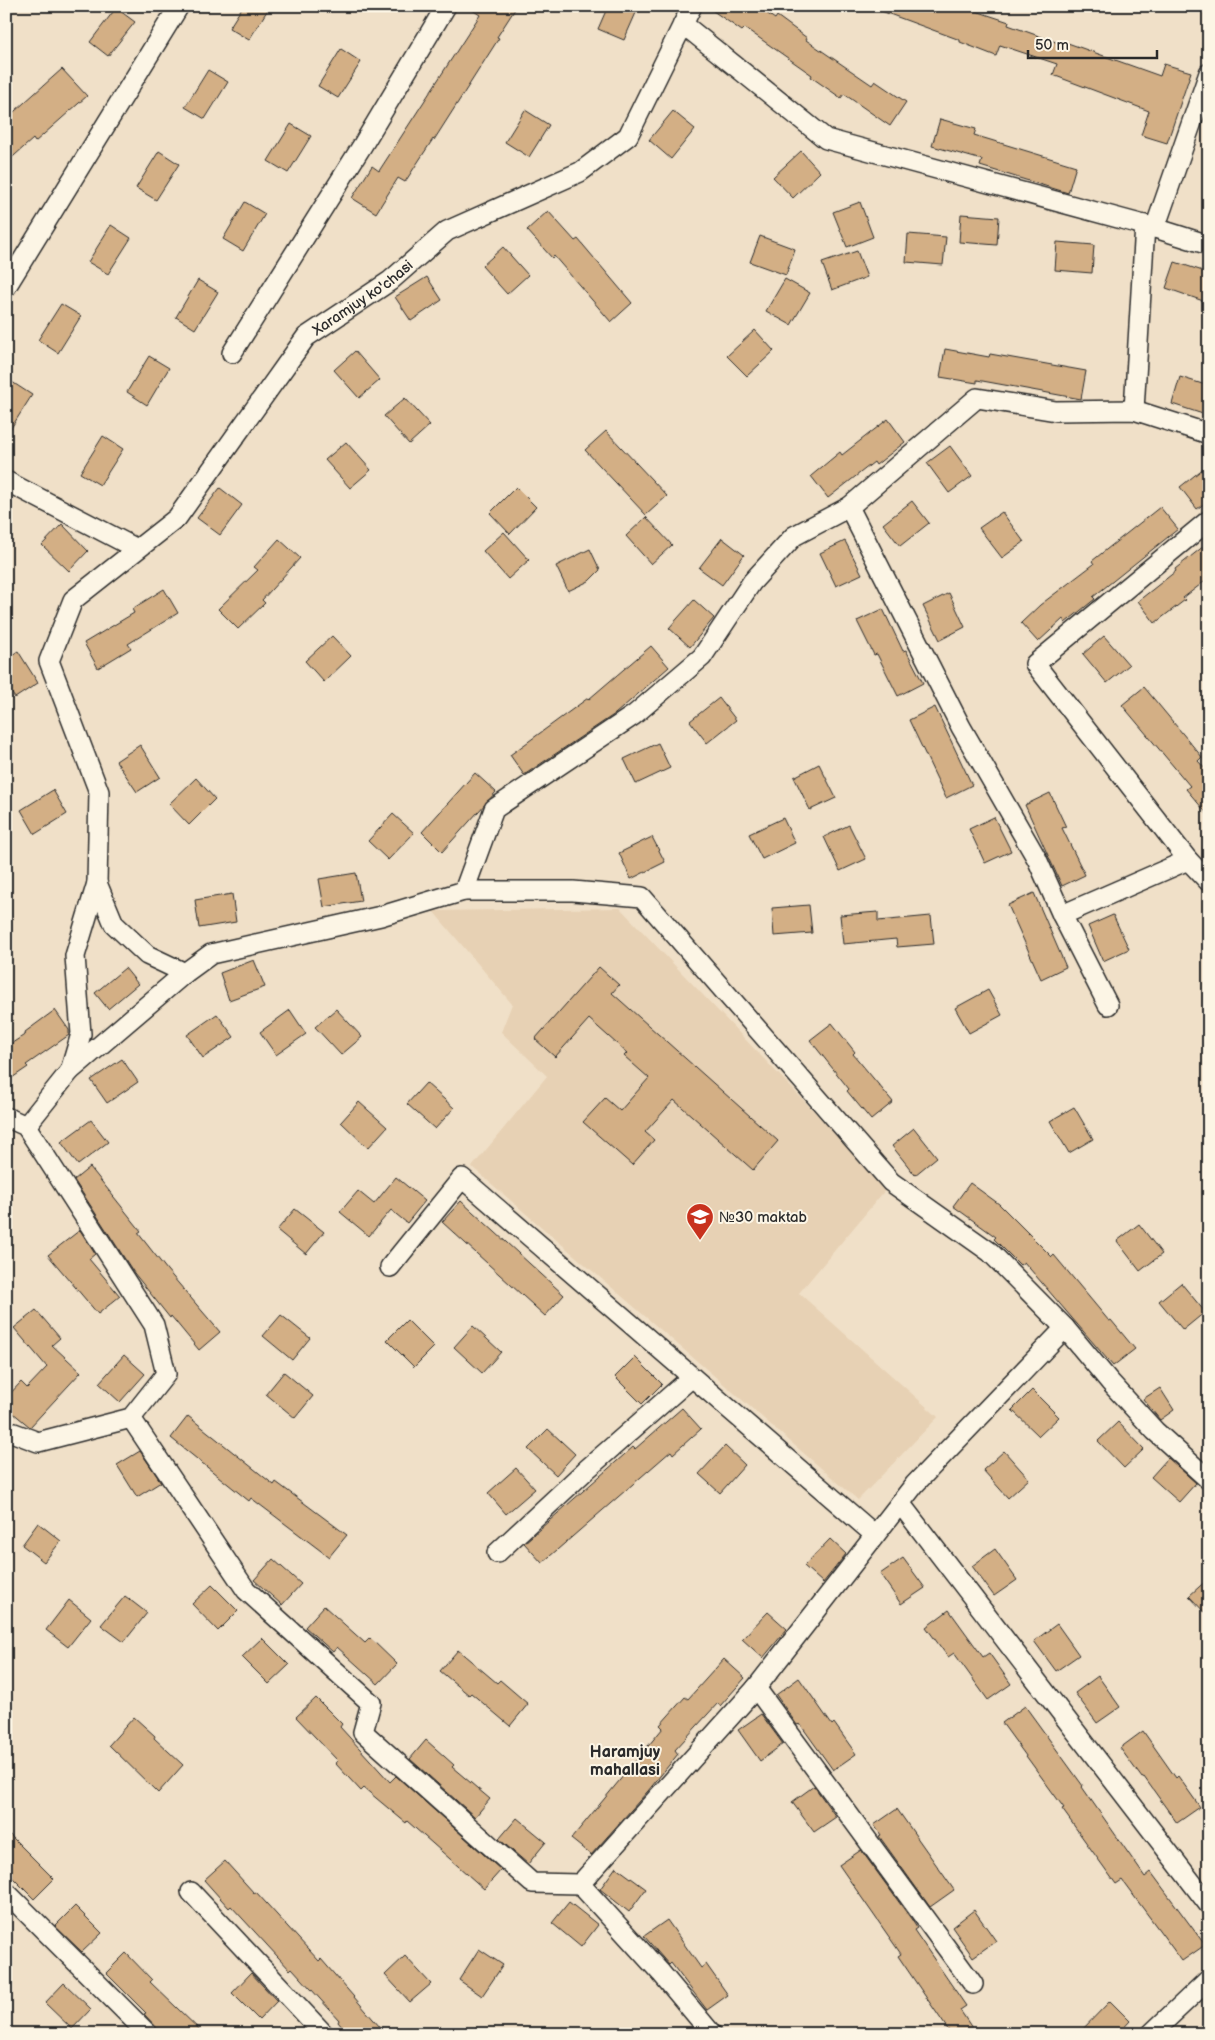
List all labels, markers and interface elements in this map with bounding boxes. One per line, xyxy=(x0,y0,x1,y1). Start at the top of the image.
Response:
scale bar xyxy=(1028,28,1156,60)
text: 50 m xyxy=(1035,36,1069,55)
street label: Xaramjuy ko'chasi xyxy=(308,256,417,340)
school or university icon: №30 maktab xyxy=(685,1202,715,1241)
place label: №30 maktab xyxy=(719,1208,808,1227)
district label: Haramjuy mahallasi xyxy=(590,1743,661,1780)

